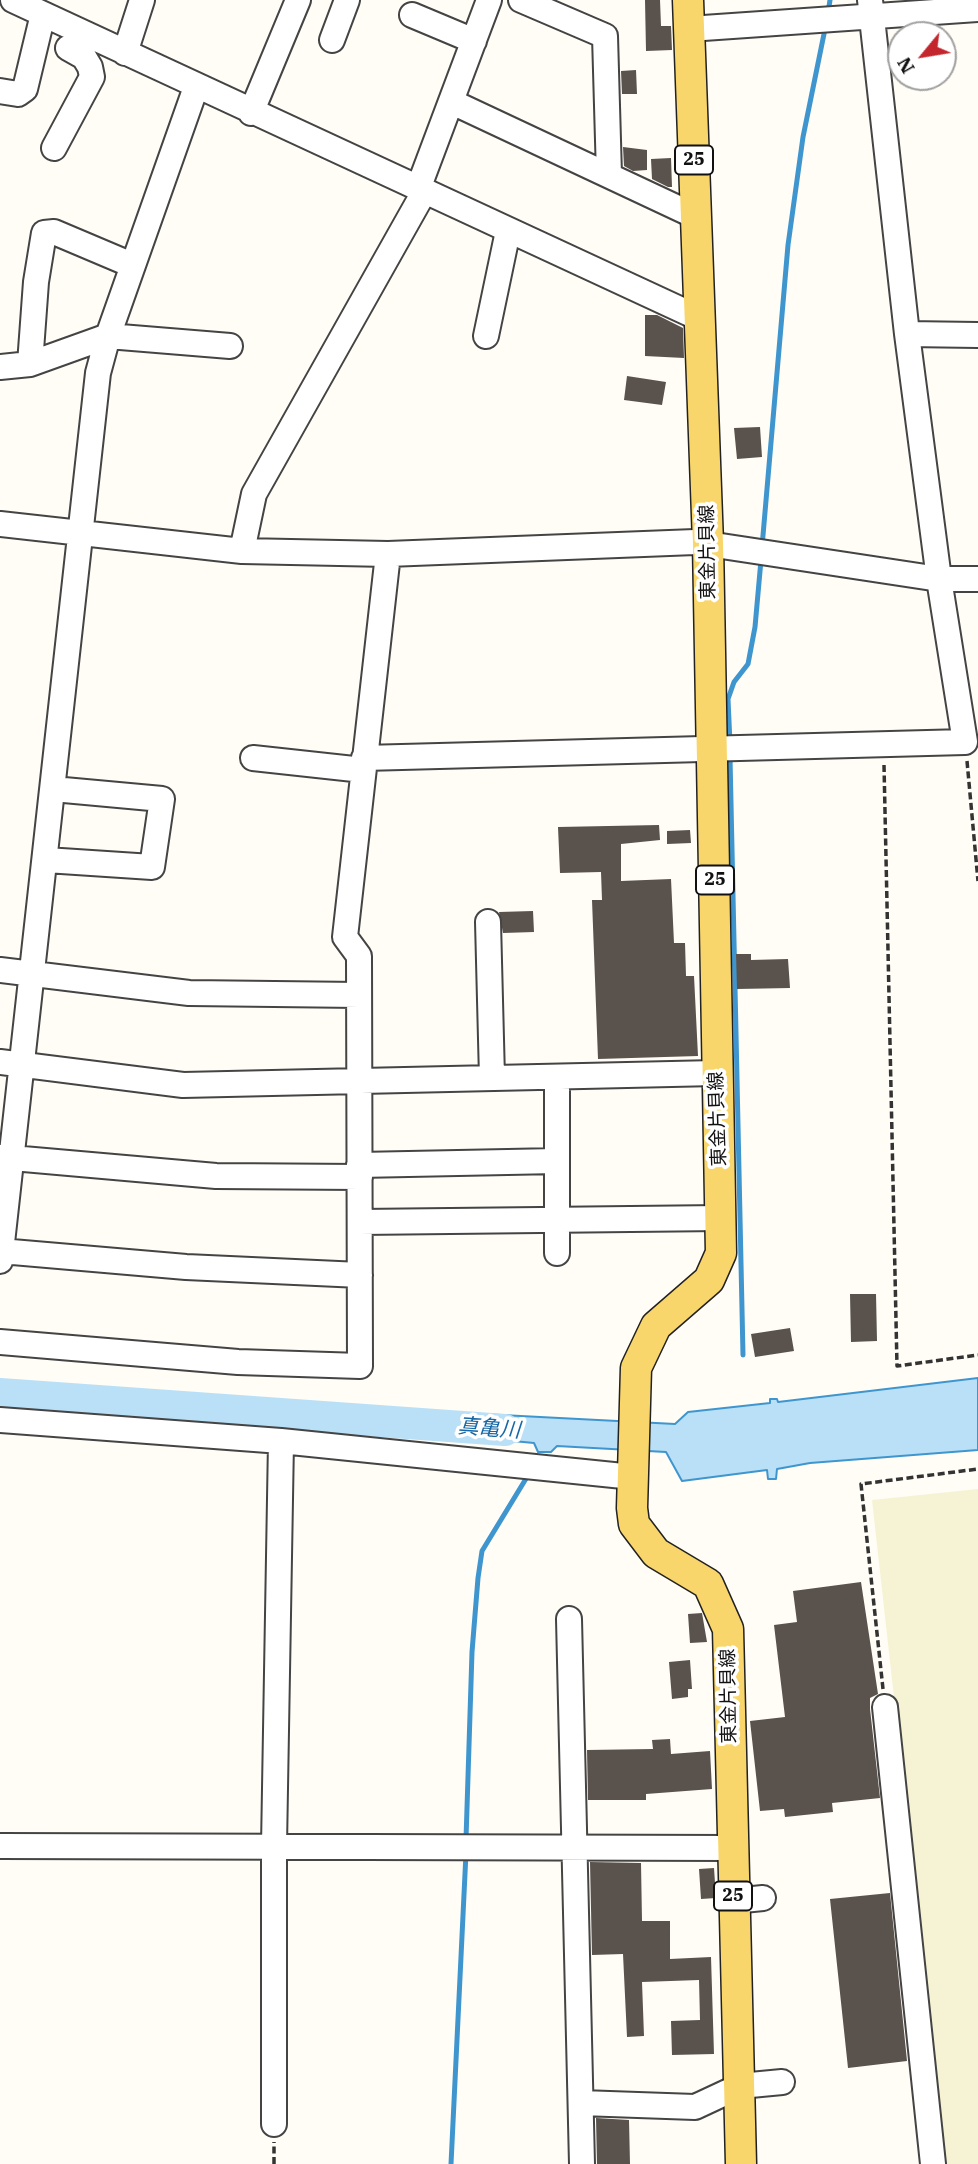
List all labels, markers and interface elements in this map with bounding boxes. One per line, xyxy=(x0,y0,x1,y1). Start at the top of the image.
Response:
north arrow xyxy=(887,21,957,91)
text: N xyxy=(891,53,920,78)
road number: 25 xyxy=(675,146,713,174)
street label: 東金片貝線 xyxy=(696,504,720,600)
road number: 25 xyxy=(696,866,734,894)
street label: 東金片貝線 xyxy=(705,1071,731,1167)
water label: 真亀川 xyxy=(457,1414,521,1444)
street label: 東金片貝線 xyxy=(717,1648,741,1744)
road number: 25 xyxy=(714,1882,752,1910)

